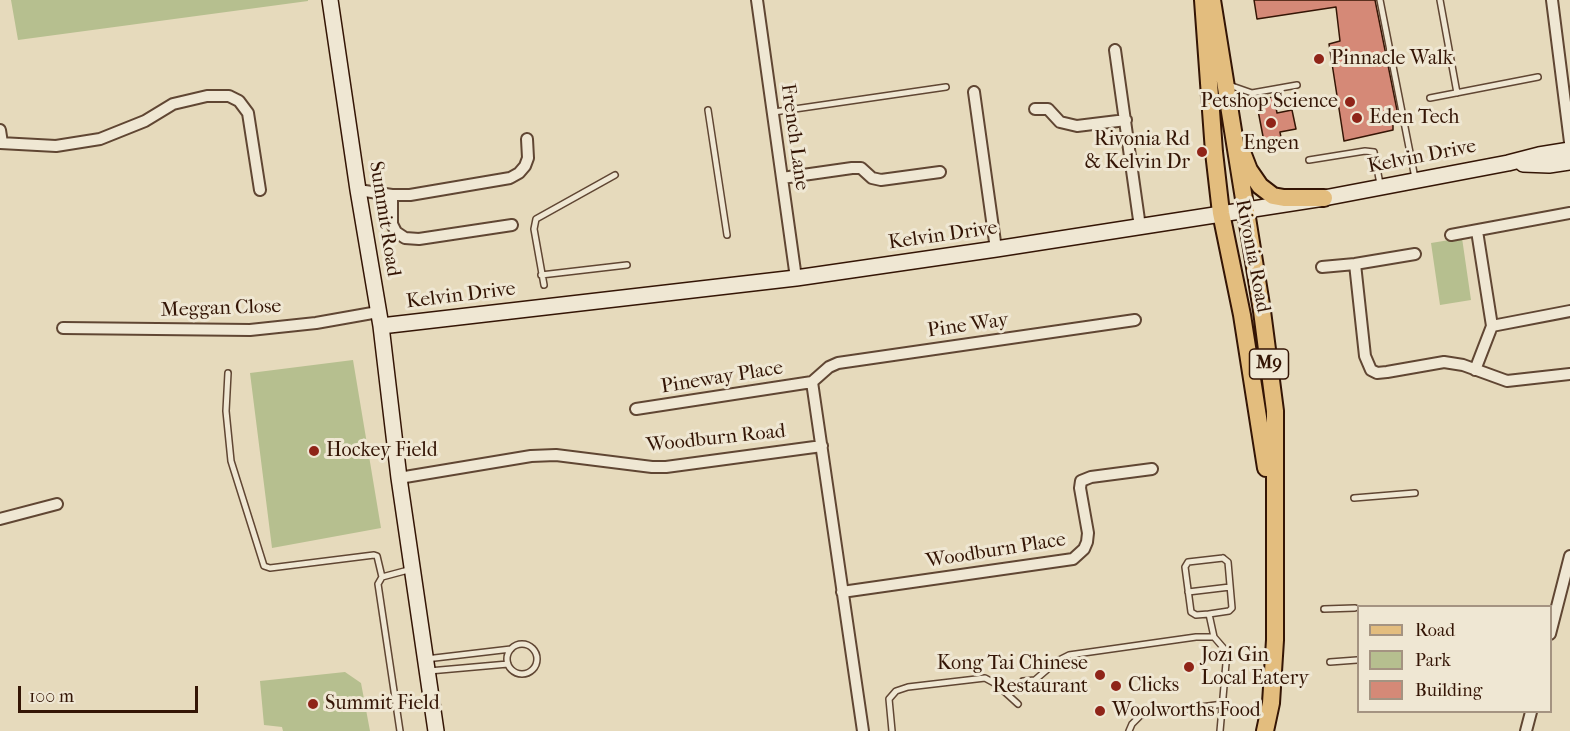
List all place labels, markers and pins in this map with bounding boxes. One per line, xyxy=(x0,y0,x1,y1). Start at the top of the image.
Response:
place label: Pinnacle Walk xyxy=(1331,47,1453,71)
marker: Pinnacle Walk xyxy=(1312,52,1326,66)
place label: Petshop Science xyxy=(1201,90,1338,114)
marker: Petshop Science xyxy=(1343,95,1357,109)
place label: Eden Tech xyxy=(1369,106,1460,130)
marker: Eden Tech xyxy=(1350,111,1364,125)
marker: Engen xyxy=(1264,116,1278,130)
place label: Rivonia Rd & Kelvin Dr xyxy=(1084,128,1190,175)
place label: Engen xyxy=(1243,132,1299,156)
marker: Rivonia Rd & Kelvin Dr xyxy=(1195,145,1209,159)
place label: Hockey Field xyxy=(326,439,438,463)
marker: Hockey Field xyxy=(307,444,321,458)
place label: Jozi Gin Local Eatery xyxy=(1201,644,1309,691)
place label: Kong Tai Chinese Restaurant xyxy=(937,652,1088,699)
marker: Jozi Gin Local Eatery xyxy=(1182,660,1196,674)
marker: Kong Tai Chinese Restaurant xyxy=(1093,668,1107,682)
place label: Clicks xyxy=(1128,674,1179,698)
marker: Clicks xyxy=(1109,679,1123,693)
place label: Summit Field xyxy=(325,692,440,716)
marker: Summit Field xyxy=(306,697,320,711)
place label: Woolworths Food xyxy=(1112,699,1261,723)
marker: Woolworths Food xyxy=(1093,704,1107,718)

